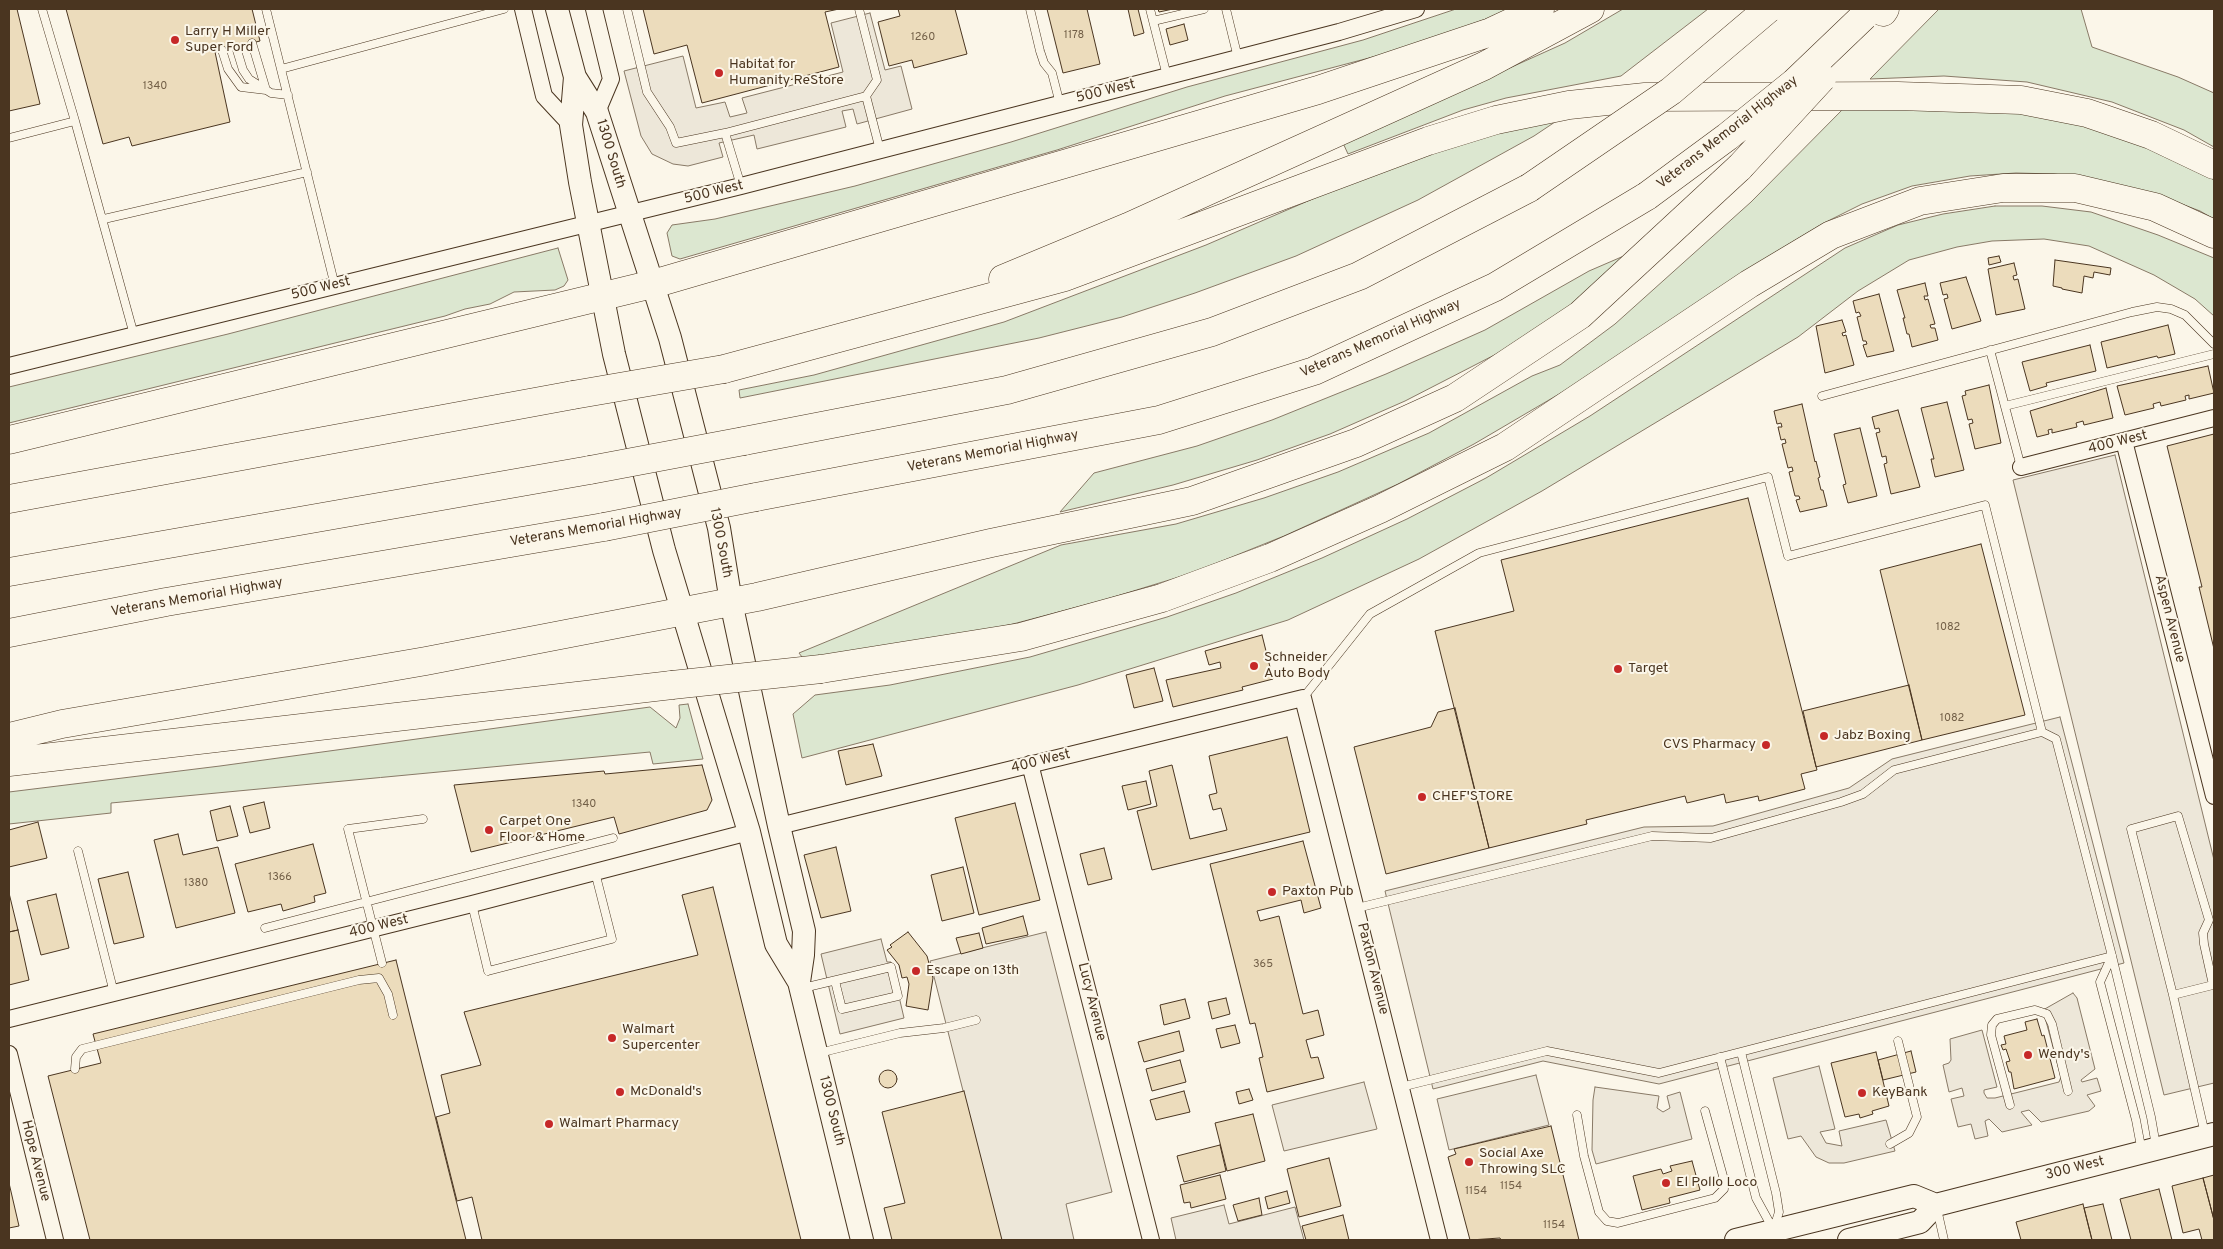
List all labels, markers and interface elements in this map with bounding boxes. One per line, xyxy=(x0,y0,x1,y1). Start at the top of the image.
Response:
place label: Larry H Miller Super Ford xyxy=(185,24,270,56)
house number: 1178 xyxy=(1064,29,1084,43)
house number: 1260 xyxy=(911,31,935,45)
marker: Larry H Miller Super Ford xyxy=(169,34,181,46)
place label: Habitat for Humanity ReStore xyxy=(729,57,844,90)
marker: Habitat for Humanity ReStore xyxy=(713,67,725,79)
street label: Veterans Memorial Highway xyxy=(1654,73,1802,193)
street label: 500 West xyxy=(1075,77,1137,107)
house number: 1340 xyxy=(143,80,167,94)
street label: 1300 South xyxy=(592,117,628,191)
street label: 500 West xyxy=(683,178,745,208)
street label: 500 West xyxy=(290,274,352,304)
street label: Veterans Memorial Highway xyxy=(1298,296,1464,382)
street label: Veterans Memorial Highway xyxy=(906,427,1080,477)
street label: 400 West xyxy=(2087,428,2149,458)
street label: Veterans Memorial Highway xyxy=(509,505,683,551)
street label: 1300 South xyxy=(705,506,735,580)
street label: Aspen Avenue xyxy=(2150,573,2188,665)
street label: Veterans Memorial Highway xyxy=(110,575,284,621)
house number: 1082 xyxy=(1936,621,1960,635)
place label: Schneider Auto Body xyxy=(1264,650,1330,682)
marker: Schneider Auto Body xyxy=(1248,660,1260,672)
place label: Target xyxy=(1628,661,1668,677)
marker: Target xyxy=(1612,663,1624,675)
house number: 1082 xyxy=(1940,712,1964,726)
place label: Jabz Boxing xyxy=(1834,728,1911,744)
marker: Jabz Boxing xyxy=(1818,730,1830,742)
place label: CVS Pharmacy xyxy=(1663,737,1756,753)
marker: CVS Pharmacy xyxy=(1760,739,1772,751)
street label: 400 West xyxy=(1010,747,1072,777)
place label: CHEF'STORE xyxy=(1432,789,1513,805)
marker: CHEF'STORE xyxy=(1416,791,1428,803)
house number: 1340 xyxy=(572,798,596,812)
place label: Carpet One Floor & Home xyxy=(499,814,585,846)
marker: Carpet One Floor & Home xyxy=(483,824,495,836)
house number: 1366 xyxy=(268,871,292,885)
house number: 1380 xyxy=(184,877,208,891)
place label: Paxton Pub xyxy=(1282,884,1354,900)
marker: Paxton Pub xyxy=(1266,886,1278,898)
street label: 400 West xyxy=(348,912,410,942)
street label: Paxton Avenue xyxy=(1352,921,1392,1017)
house number: 365 xyxy=(1253,958,1273,972)
street label: Lucy Avenue xyxy=(1073,961,1109,1043)
place label: Escape on 13th xyxy=(926,963,1019,979)
marker: Escape on 13th xyxy=(910,965,922,977)
place label: Walmart Supercenter xyxy=(622,1022,700,1054)
marker: Walmart Supercenter xyxy=(606,1032,618,1044)
place label: Wendy's xyxy=(2038,1047,2090,1063)
marker: Wendy's xyxy=(2022,1049,2034,1061)
street label: 1300 South xyxy=(814,1074,848,1148)
place label: McDonald's xyxy=(630,1084,702,1100)
place label: KeyBank xyxy=(1872,1085,1928,1101)
marker: McDonald's xyxy=(614,1086,626,1098)
marker: KeyBank xyxy=(1856,1087,1868,1099)
place label: Walmart Pharmacy xyxy=(559,1116,679,1132)
marker: Walmart Pharmacy xyxy=(543,1118,555,1130)
street label: Hope Avenue xyxy=(17,1119,53,1203)
place label: Social Axe Throwing SLC xyxy=(1479,1146,1566,1178)
street label: 300 West xyxy=(2044,1154,2106,1184)
marker: Social Axe Throwing SLC xyxy=(1463,1156,1475,1168)
place label: El Pollo Loco xyxy=(1676,1175,1757,1191)
marker: El Pollo Loco xyxy=(1660,1177,1672,1189)
house number: 1154 xyxy=(1500,1180,1522,1194)
house number: 1154 xyxy=(1465,1185,1487,1199)
house number: 1154 xyxy=(1543,1219,1565,1233)

